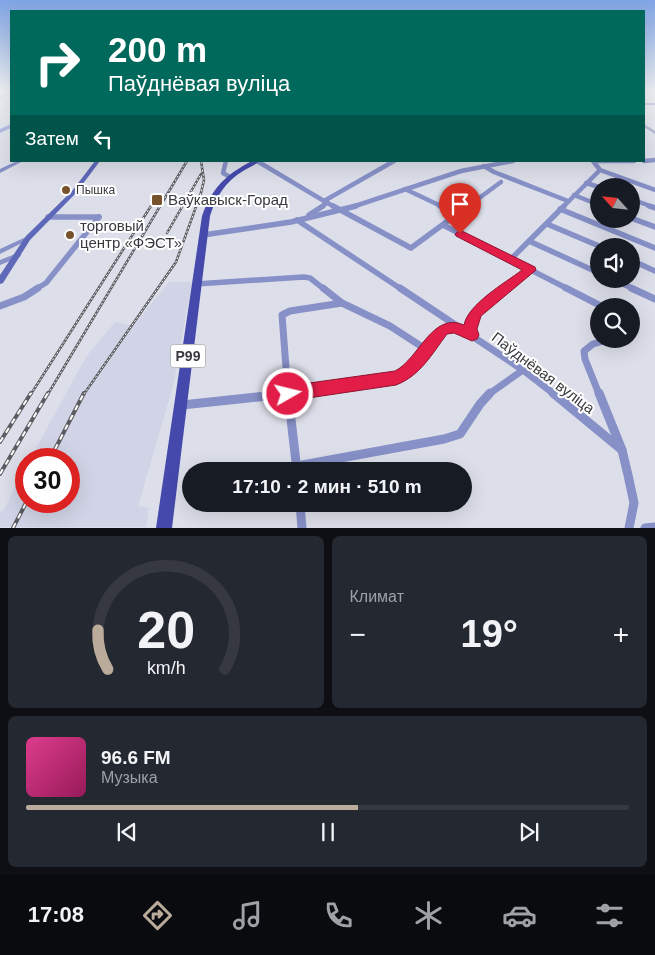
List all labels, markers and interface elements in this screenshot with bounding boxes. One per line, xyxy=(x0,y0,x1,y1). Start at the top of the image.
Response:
icon: right xyxy=(25,30,90,95)
text: 200 m xyxy=(108,30,207,69)
text: Паўднёвая вуліца xyxy=(108,71,290,96)
icon: left xyxy=(89,125,117,153)
text: Затем xyxy=(25,128,79,149)
north arrow xyxy=(590,178,640,228)
map controls xyxy=(590,178,640,348)
place label: Пышка xyxy=(76,183,115,197)
pin xyxy=(439,183,481,234)
marker: Пышка xyxy=(60,184,72,196)
icon: arrive xyxy=(446,190,474,218)
place label: Ваўкавыск-Горад xyxy=(168,191,288,208)
marker: Ваўкавыск-Горад xyxy=(150,193,164,207)
place label: торговый центр «ФЭСТ» xyxy=(80,217,182,251)
marker: торговый центр «ФЭСТ» xyxy=(64,229,76,241)
button: sound xyxy=(590,238,640,288)
button: search xyxy=(590,298,640,348)
street label: Паўднёвая вуліца xyxy=(489,328,599,417)
road number: Р99 xyxy=(170,344,206,368)
position arrow xyxy=(261,367,313,419)
speed limit sign: 30 xyxy=(15,448,80,513)
text: 17:10 · 2 мин · 510 m xyxy=(232,476,422,497)
text: Климат xyxy=(350,588,404,605)
text: 20 xyxy=(137,601,195,659)
text: 19° xyxy=(461,613,518,655)
text: − xyxy=(350,619,366,650)
text: + xyxy=(613,619,629,650)
text: km/h xyxy=(146,658,185,678)
text: 96.6 FM xyxy=(101,747,171,768)
text: Музыка xyxy=(101,769,158,786)
icon: previous xyxy=(113,818,141,846)
icon: pause xyxy=(314,818,342,846)
icon: next xyxy=(515,818,543,846)
icon: directions xyxy=(140,898,175,933)
icon: music xyxy=(230,898,265,933)
icon: phone xyxy=(321,898,356,933)
icon: climate xyxy=(411,898,446,933)
icon: car xyxy=(502,898,537,933)
icon: filters xyxy=(592,898,627,933)
text: 17:08 xyxy=(28,902,84,927)

